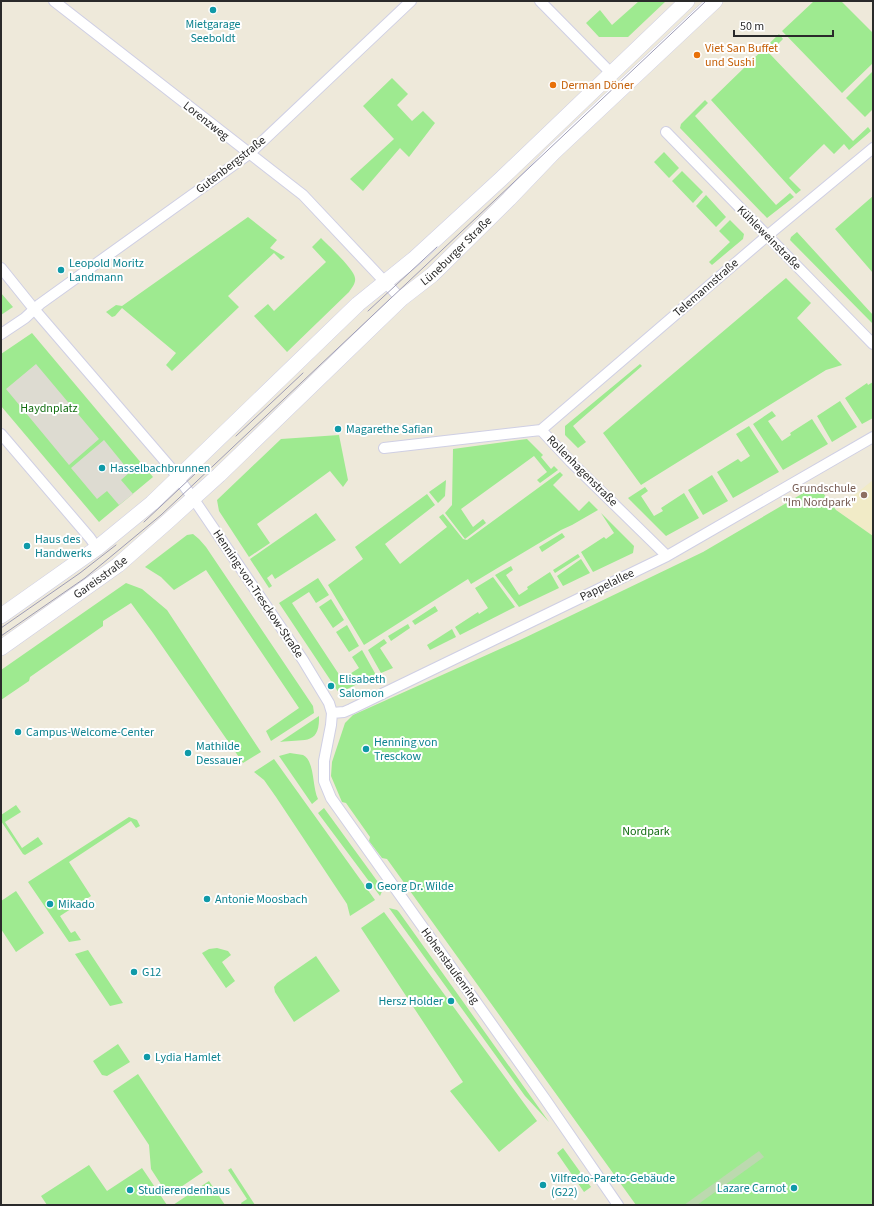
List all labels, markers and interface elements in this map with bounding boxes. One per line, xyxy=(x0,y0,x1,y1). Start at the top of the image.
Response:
marker: Mietgarage Seeboldt xyxy=(208,5,218,15)
scale bar xyxy=(734,12,833,38)
place label: Mietgarage Seeboldt xyxy=(185,16,241,47)
text: 50 m xyxy=(740,18,764,35)
place label: Viet San Buffet und Sushi xyxy=(705,40,778,71)
marker: Viet San Buffet und Sushi xyxy=(692,50,702,60)
place label: Derman Döner xyxy=(561,77,635,94)
marker: Derman Döner xyxy=(548,80,558,90)
street label: Lorenzweg xyxy=(179,98,233,144)
street label: Gutenbergstraße xyxy=(192,132,270,198)
street label: Kühleweinstraße xyxy=(733,202,805,274)
street label: Lüneburger Straße xyxy=(417,212,495,290)
place label: Leopold Moritz Landmann xyxy=(69,255,144,286)
street label: Telemannstraße xyxy=(670,255,742,321)
marker: Leopold Moritz Landmann xyxy=(56,265,66,275)
park label: Haydnplatz xyxy=(20,400,78,417)
place label: Magarethe Safian xyxy=(346,421,433,438)
marker: Magarethe Safian xyxy=(333,424,343,434)
street label: Rollenhagenstraße xyxy=(543,432,621,510)
place label: Hasselbachbrunnen xyxy=(110,460,210,477)
marker: Hasselbachbrunnen xyxy=(97,463,107,473)
place label: Grundschule "Im Nordpark" xyxy=(783,480,856,511)
marker: Grundschule "Im Nordpark" xyxy=(859,490,869,500)
street label: Henning-von-Tresckow-Straße xyxy=(209,526,307,662)
place label: Haus des Handwerks xyxy=(35,531,92,562)
marker: Haus des Handwerks xyxy=(22,541,32,551)
street label: Gareisstraße xyxy=(70,552,131,603)
street label: Pappelallee xyxy=(577,564,637,606)
place label: Elisabeth Salomon xyxy=(339,671,385,702)
marker: Elisabeth Salomon xyxy=(326,681,336,691)
place label: Campus-Welcome-Center xyxy=(26,724,155,741)
marker: Campus-Welcome-Center xyxy=(13,727,23,737)
place label: Henning von Tresckow xyxy=(374,734,438,765)
place label: Mathilde Dessauer xyxy=(196,738,243,769)
marker: Henning von Tresckow xyxy=(361,744,371,754)
marker: Mathilde Dessauer xyxy=(183,748,193,758)
park label: Nordpark xyxy=(622,823,670,840)
place label: Georg Dr. Wilde xyxy=(377,878,454,895)
marker: Georg Dr. Wilde xyxy=(364,881,374,891)
place label: Antonie Moosbach xyxy=(215,891,308,908)
marker: Antonie Moosbach xyxy=(202,894,212,904)
place label: Mikado xyxy=(58,896,95,913)
marker: Mikado xyxy=(45,899,55,909)
street label: Hohenstaufenring xyxy=(417,925,483,1007)
place label: G12 xyxy=(142,964,161,981)
marker: G12 xyxy=(129,967,139,977)
place label: Hersz Holder xyxy=(378,993,444,1010)
marker: Hersz Holder xyxy=(446,996,456,1006)
place label: Lydia Hamlet xyxy=(155,1049,221,1066)
marker: Lydia Hamlet xyxy=(142,1052,152,1062)
place label: Vilfredo-Pareto-Gebäude (G22) xyxy=(551,1170,675,1201)
marker: Vilfredo-Pareto-Gebäude (G22) xyxy=(538,1180,548,1190)
place label: Lazare Carnot xyxy=(717,1180,786,1197)
place label: Studierendenhaus xyxy=(138,1182,230,1199)
marker: Lazare Carnot xyxy=(789,1183,799,1193)
marker: Studierendenhaus xyxy=(125,1185,135,1195)

